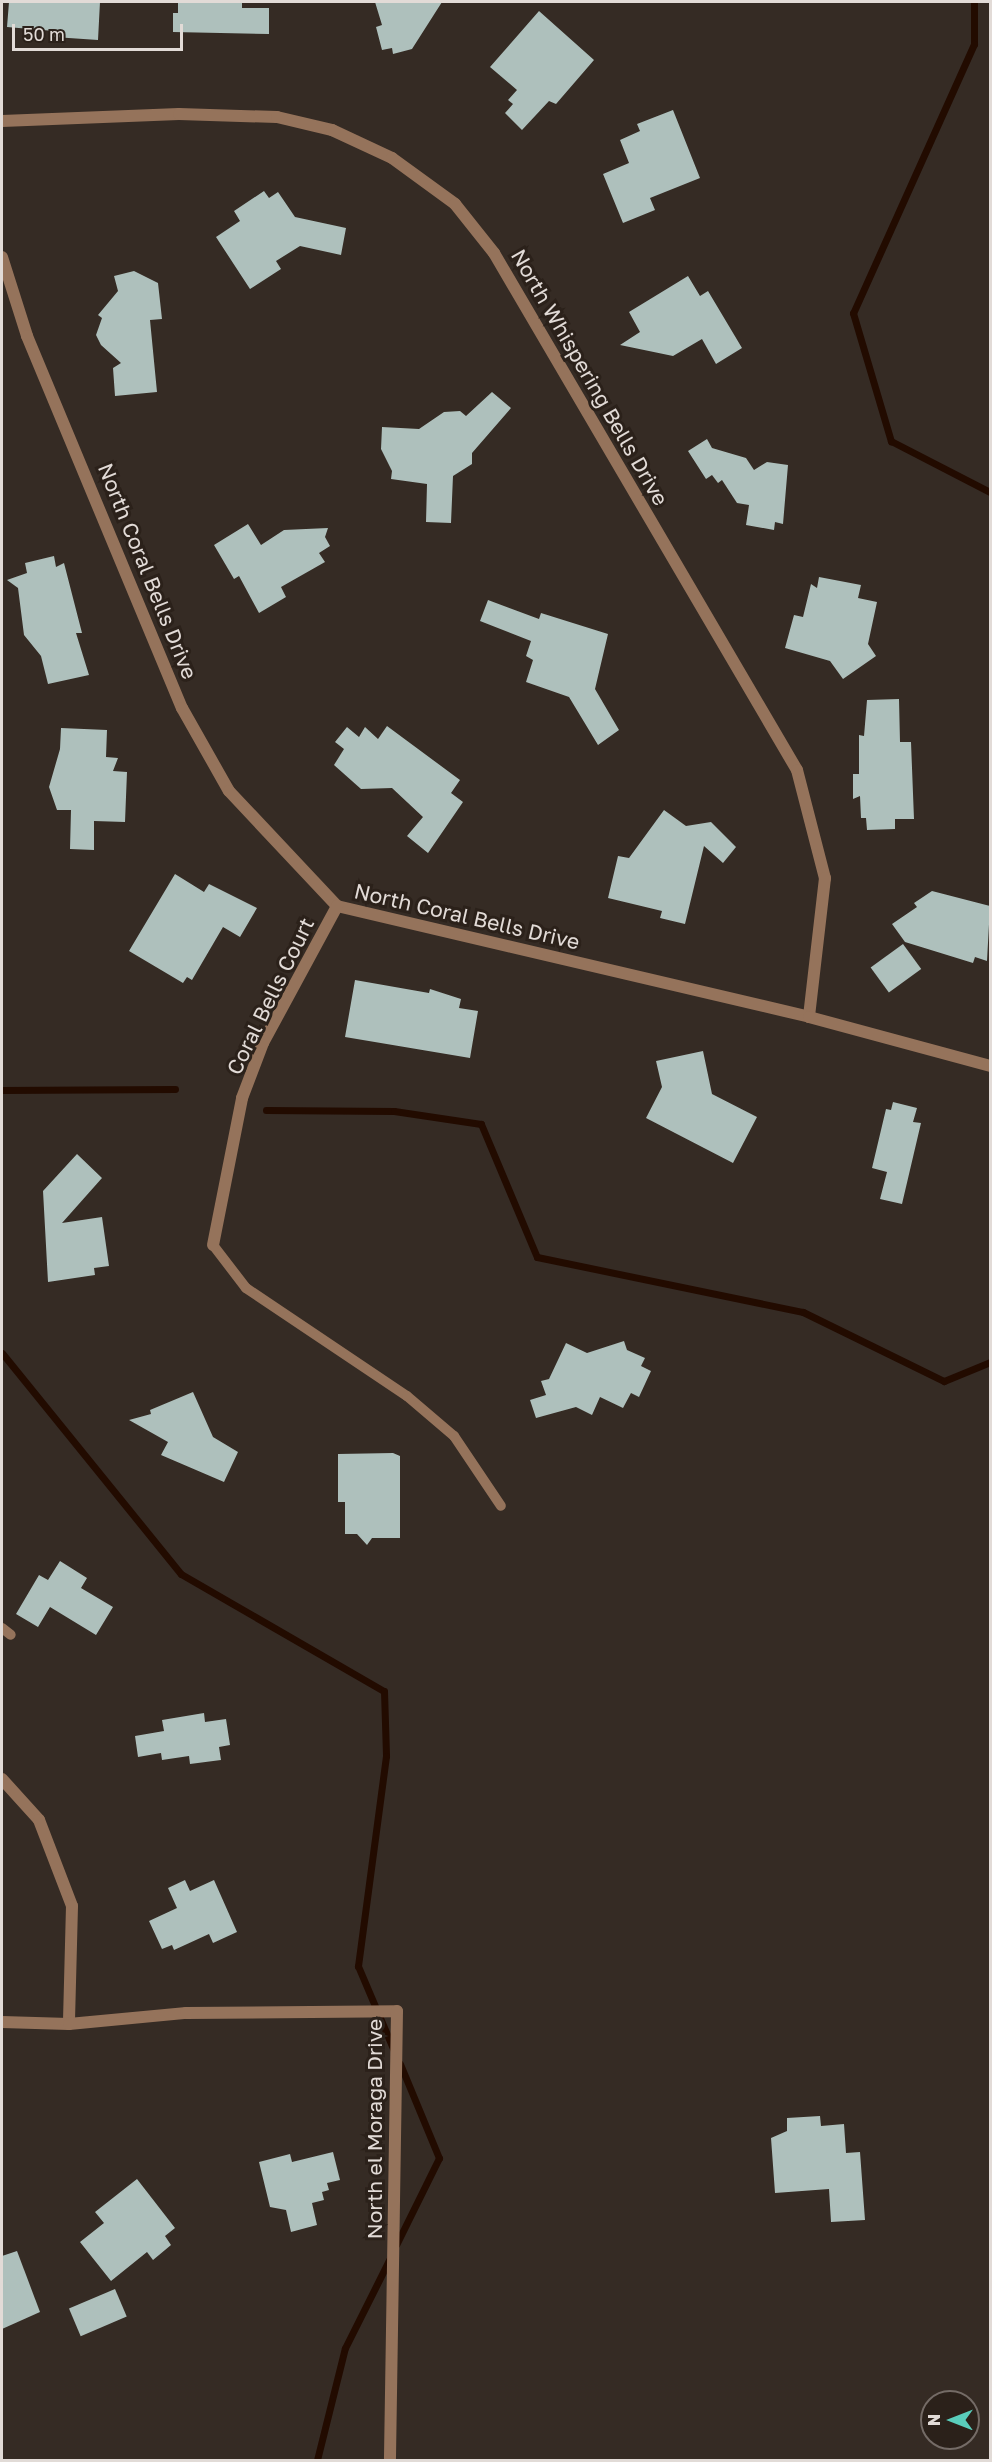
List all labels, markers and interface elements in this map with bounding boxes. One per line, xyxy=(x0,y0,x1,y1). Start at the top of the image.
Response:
scale bar xyxy=(15,12,186,50)
text: 50 m xyxy=(23,23,65,45)
street label: North Whispering Bells Drive xyxy=(506,244,674,510)
street label: North Coral Bells Drive xyxy=(93,459,203,683)
street label: North Coral Bells Drive xyxy=(352,878,582,954)
street label: Coral Bells Court xyxy=(221,913,319,1079)
street label: North el Moraga Drive xyxy=(361,2019,387,2239)
north arrow xyxy=(920,2390,980,2450)
text: N xyxy=(924,2414,944,2426)

